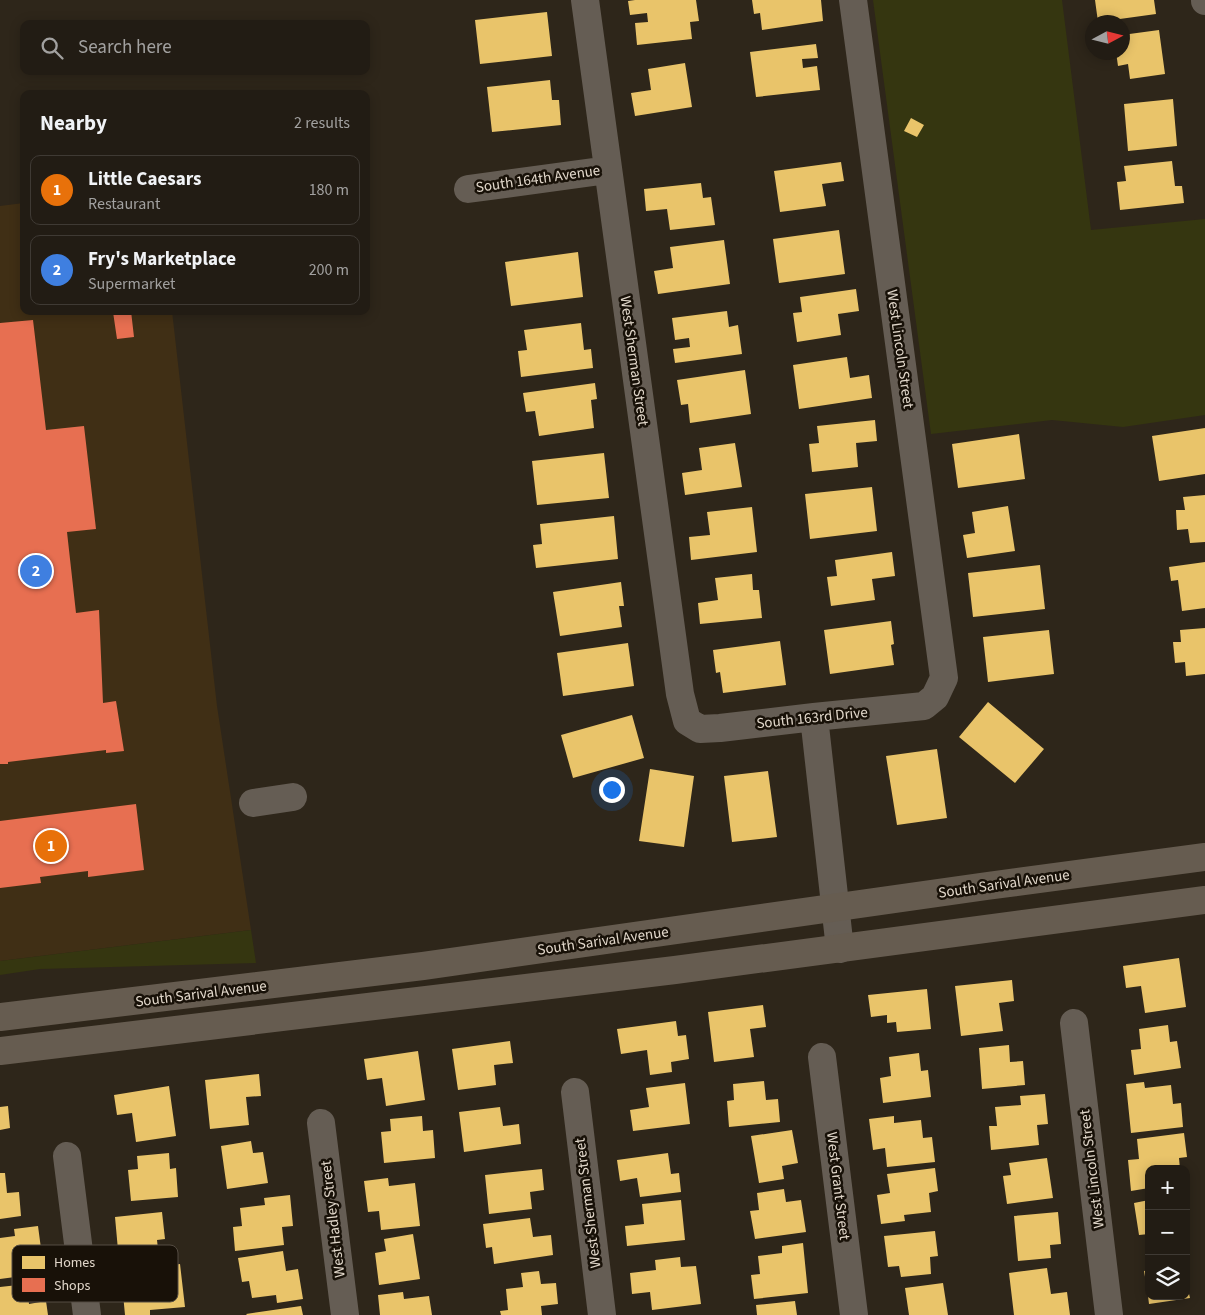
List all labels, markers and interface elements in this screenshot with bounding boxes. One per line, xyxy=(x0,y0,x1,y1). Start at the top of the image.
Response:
north arrow xyxy=(1085,15,1130,60)
search box xyxy=(20,20,370,75)
icon: search xyxy=(38,34,66,62)
text: Search here xyxy=(78,34,172,61)
text: Nearby xyxy=(40,108,107,138)
text: 2 results xyxy=(294,112,350,134)
street label: South 164th Avenue xyxy=(474,160,602,198)
text: Little Caesars xyxy=(88,166,202,193)
text: 1 xyxy=(53,179,61,201)
text: 180 m xyxy=(309,179,349,201)
text: Restaurant xyxy=(88,193,161,215)
text: Fry's Marketplace xyxy=(88,246,236,273)
text: 2 xyxy=(53,259,61,281)
text: 200 m xyxy=(309,259,349,281)
text: Supermarket xyxy=(88,273,175,295)
street label: West Lincoln Street xyxy=(881,288,919,410)
street label: West Sherman Street xyxy=(614,295,654,427)
pin: 2 xyxy=(20,552,52,590)
street label: South 163rd Drive xyxy=(755,702,869,734)
your location xyxy=(599,777,625,803)
pin: 1 xyxy=(35,827,67,865)
street label: South Sarival Avenue xyxy=(937,864,1071,904)
street label: South Sarival Avenue xyxy=(536,921,670,961)
street label: South Sarival Avenue xyxy=(134,976,268,1012)
street label: West Lincoln Street xyxy=(1074,1108,1110,1230)
street label: West Grant Street xyxy=(821,1131,855,1241)
street label: West Sherman Street xyxy=(570,1137,606,1269)
street label: West Hadley Street xyxy=(315,1159,351,1279)
map controls xyxy=(1145,1165,1190,1300)
button: + xyxy=(1145,1165,1190,1210)
button: − xyxy=(1145,1210,1190,1255)
legend xyxy=(12,1245,178,1302)
text: Homes xyxy=(54,1253,95,1273)
button: layers xyxy=(1145,1255,1190,1300)
text: Shops xyxy=(54,1276,90,1296)

